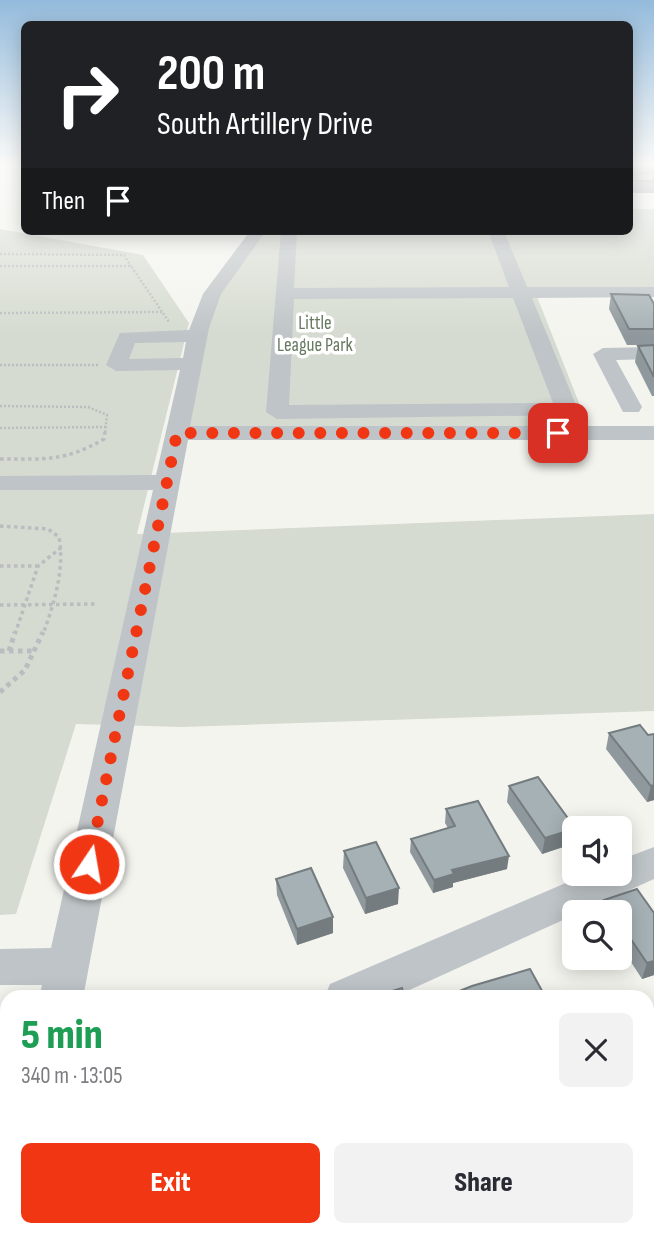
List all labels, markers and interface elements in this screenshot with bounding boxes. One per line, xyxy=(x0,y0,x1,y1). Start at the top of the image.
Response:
text: 200 m xyxy=(157,45,265,104)
icon: right xyxy=(42,49,133,140)
text: South Artillery Drive xyxy=(157,105,373,144)
icon: arrive xyxy=(99,182,137,220)
text: Then xyxy=(42,186,85,217)
park label: Little League Park xyxy=(277,312,354,357)
pin xyxy=(528,403,588,463)
icon: arrive xyxy=(539,414,577,452)
map controls xyxy=(562,816,632,970)
button: sound xyxy=(562,816,632,886)
position arrow xyxy=(52,827,126,901)
button: search xyxy=(562,900,632,970)
text: 5 min xyxy=(21,1010,103,1061)
button: close xyxy=(559,1013,633,1087)
text: 340 m · 13:05 xyxy=(21,1062,122,1090)
button: Exit xyxy=(21,1143,320,1223)
button: Share xyxy=(334,1143,633,1223)

